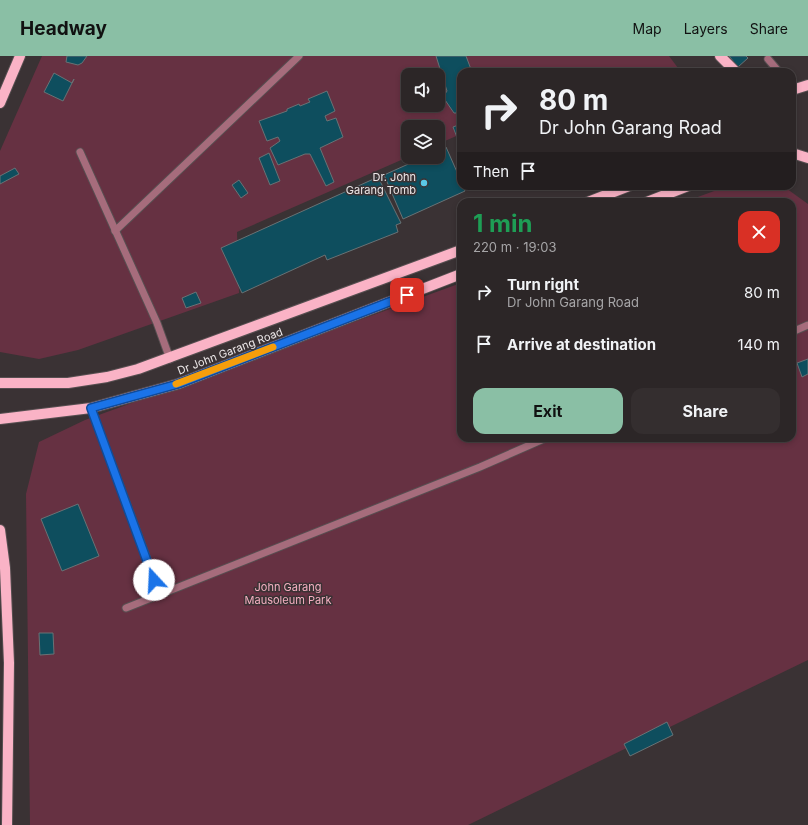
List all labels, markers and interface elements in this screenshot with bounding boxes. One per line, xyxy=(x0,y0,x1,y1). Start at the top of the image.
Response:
text: Headway xyxy=(20,17,107,40)
text: Map xyxy=(633,20,662,37)
text: Layers xyxy=(684,20,728,37)
text: Share xyxy=(750,20,788,37)
map controls xyxy=(401,68,445,164)
button: sound xyxy=(401,68,445,112)
text: 80 m xyxy=(539,83,608,117)
icon: right xyxy=(473,84,525,136)
text: Dr John Garang Road xyxy=(539,117,722,138)
button: layers xyxy=(401,120,445,164)
icon: arrive xyxy=(517,160,539,182)
text: Then xyxy=(473,162,509,181)
place label: Dr. John Garang Tomb xyxy=(346,170,416,197)
marker: Dr. John Garang Tomb xyxy=(419,178,429,188)
text: 1 min xyxy=(473,209,532,238)
button: close xyxy=(738,211,780,253)
text: 220 m · 19:03 xyxy=(473,239,556,255)
text: Turn right xyxy=(507,275,579,294)
pin xyxy=(390,278,424,312)
icon: right xyxy=(473,281,495,303)
text: 80 m xyxy=(744,283,780,302)
icon: arrive xyxy=(396,284,418,306)
text: Dr John Garang Road xyxy=(507,294,639,310)
street label: Dr John Garang Road xyxy=(175,324,285,378)
icon: arrive xyxy=(473,333,495,355)
text: Arrive at destination xyxy=(507,335,656,354)
text: 140 m xyxy=(737,335,780,354)
button: Exit xyxy=(473,388,623,434)
button: Share xyxy=(631,388,780,434)
position arrow xyxy=(133,559,175,601)
park label: John Garang Mausoleum Park xyxy=(245,580,331,607)

